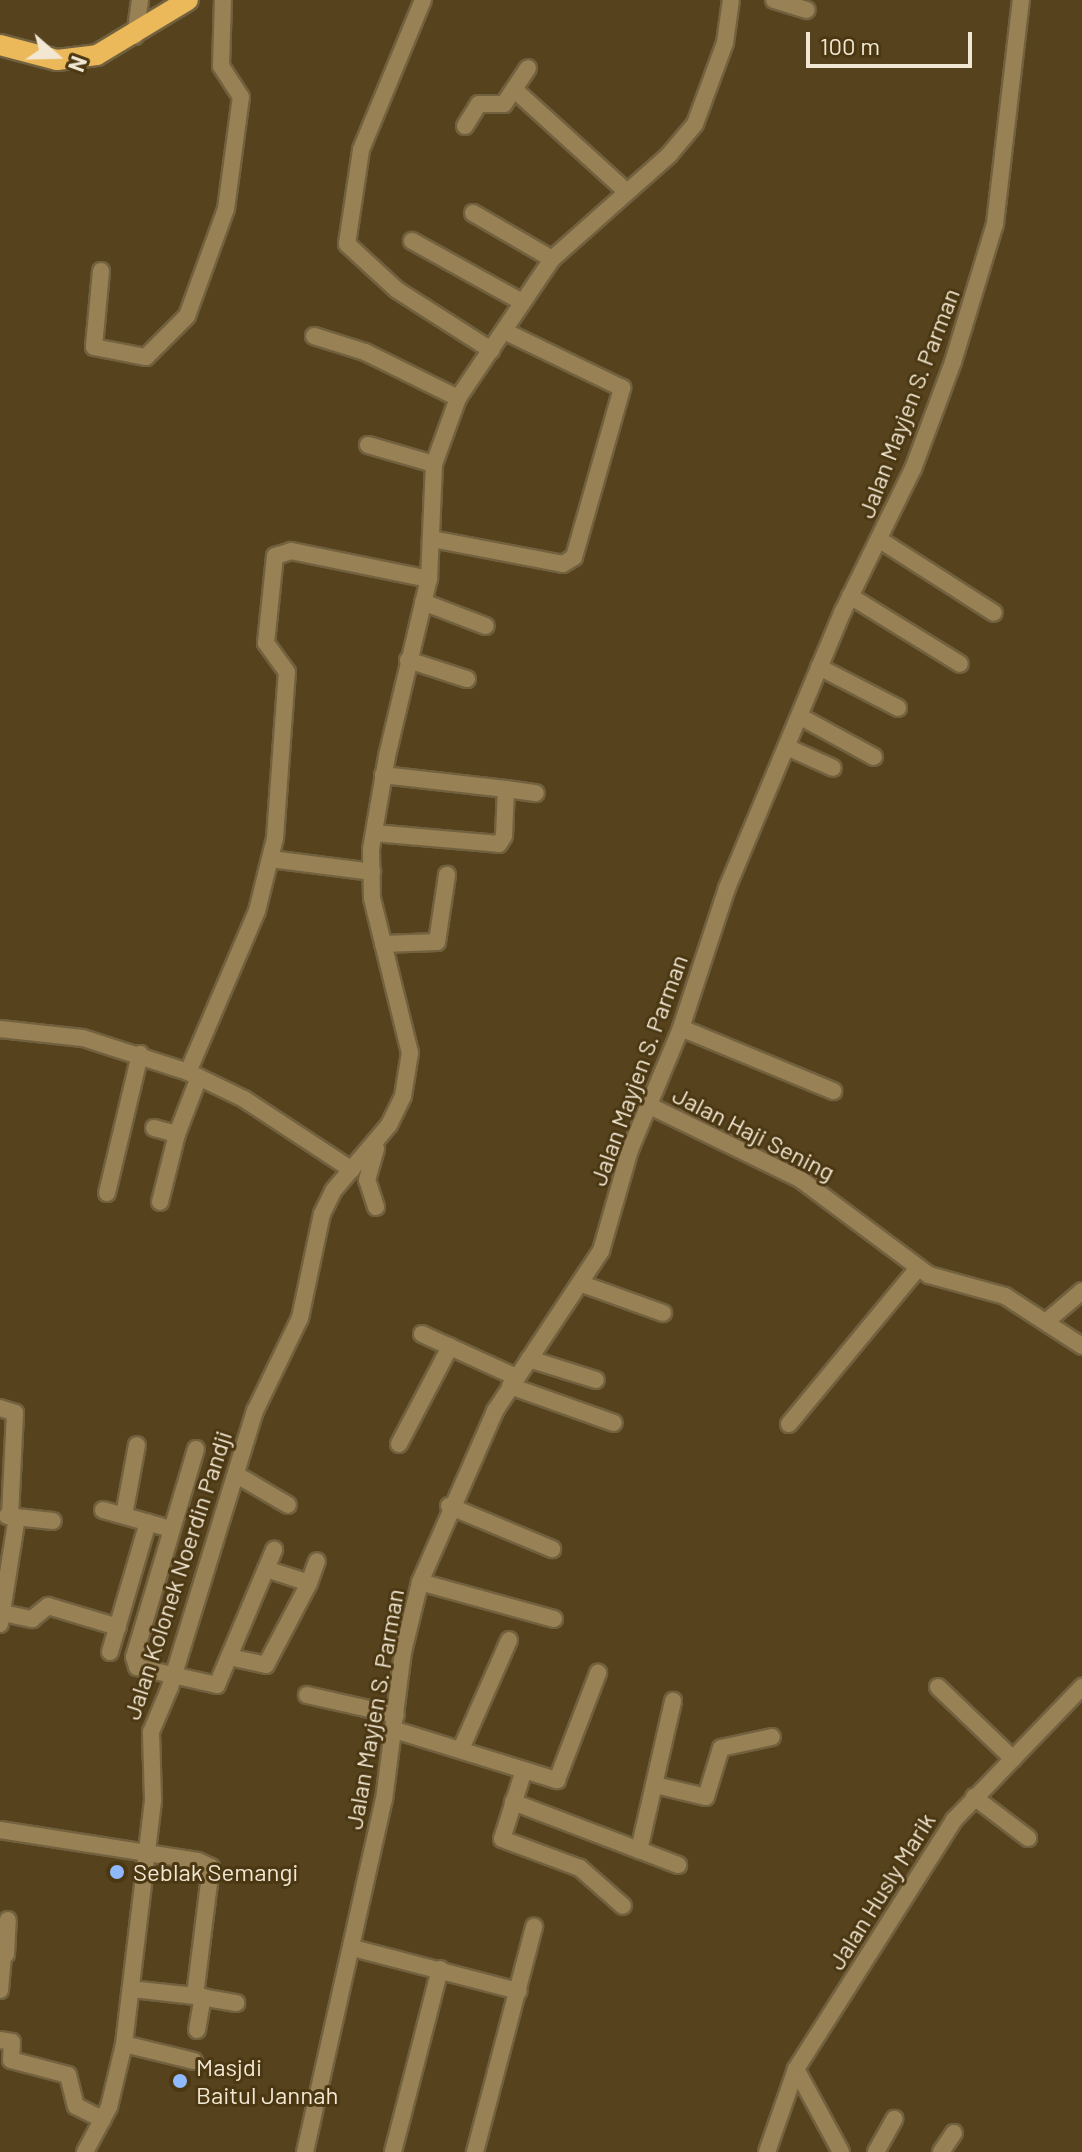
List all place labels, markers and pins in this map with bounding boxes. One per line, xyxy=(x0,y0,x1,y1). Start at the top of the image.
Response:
place label: Seblak Semangi xyxy=(133,1858,298,1886)
marker: Seblak Semangi xyxy=(108,1863,126,1881)
place label: Masjdi Baitul Jannah xyxy=(196,2053,338,2109)
marker: Masjdi Baitul Jannah xyxy=(171,2072,189,2090)

